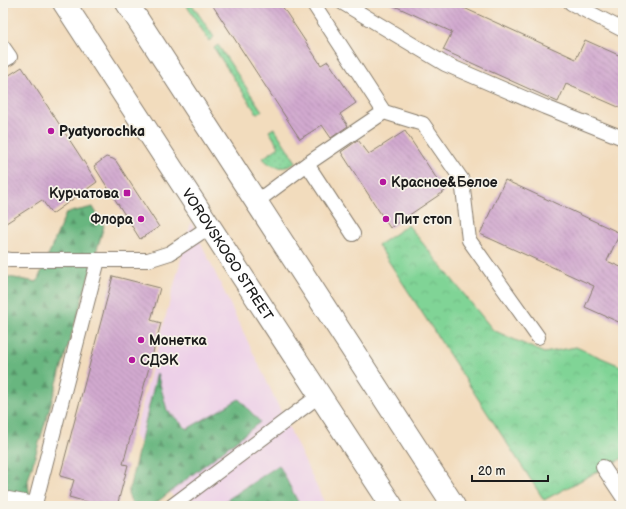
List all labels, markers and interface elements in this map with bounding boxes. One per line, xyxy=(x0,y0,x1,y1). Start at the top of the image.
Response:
place label: Pyatyorochka xyxy=(59,123,145,140)
marker: Pyatyorochka xyxy=(46,126,56,136)
place label: Красное&Белое xyxy=(391,174,498,191)
marker: Красное&Белое xyxy=(378,177,388,187)
place label: Курчатова xyxy=(49,185,120,202)
street label: VOROVSKOGO STREET xyxy=(178,185,277,324)
marker: Курчатова xyxy=(122,188,132,198)
place label: Флора xyxy=(90,211,134,228)
place label: Пит стоп xyxy=(394,211,452,228)
marker: Флора xyxy=(136,214,146,224)
marker: Пит стоп xyxy=(381,214,391,224)
place label: Монетка xyxy=(149,332,207,349)
marker: Монетка xyxy=(136,335,146,345)
place label: СДЭК xyxy=(140,352,179,369)
marker: СДЭК xyxy=(127,355,137,365)
scale bar xyxy=(472,457,548,483)
text: 20 m xyxy=(478,464,505,479)

